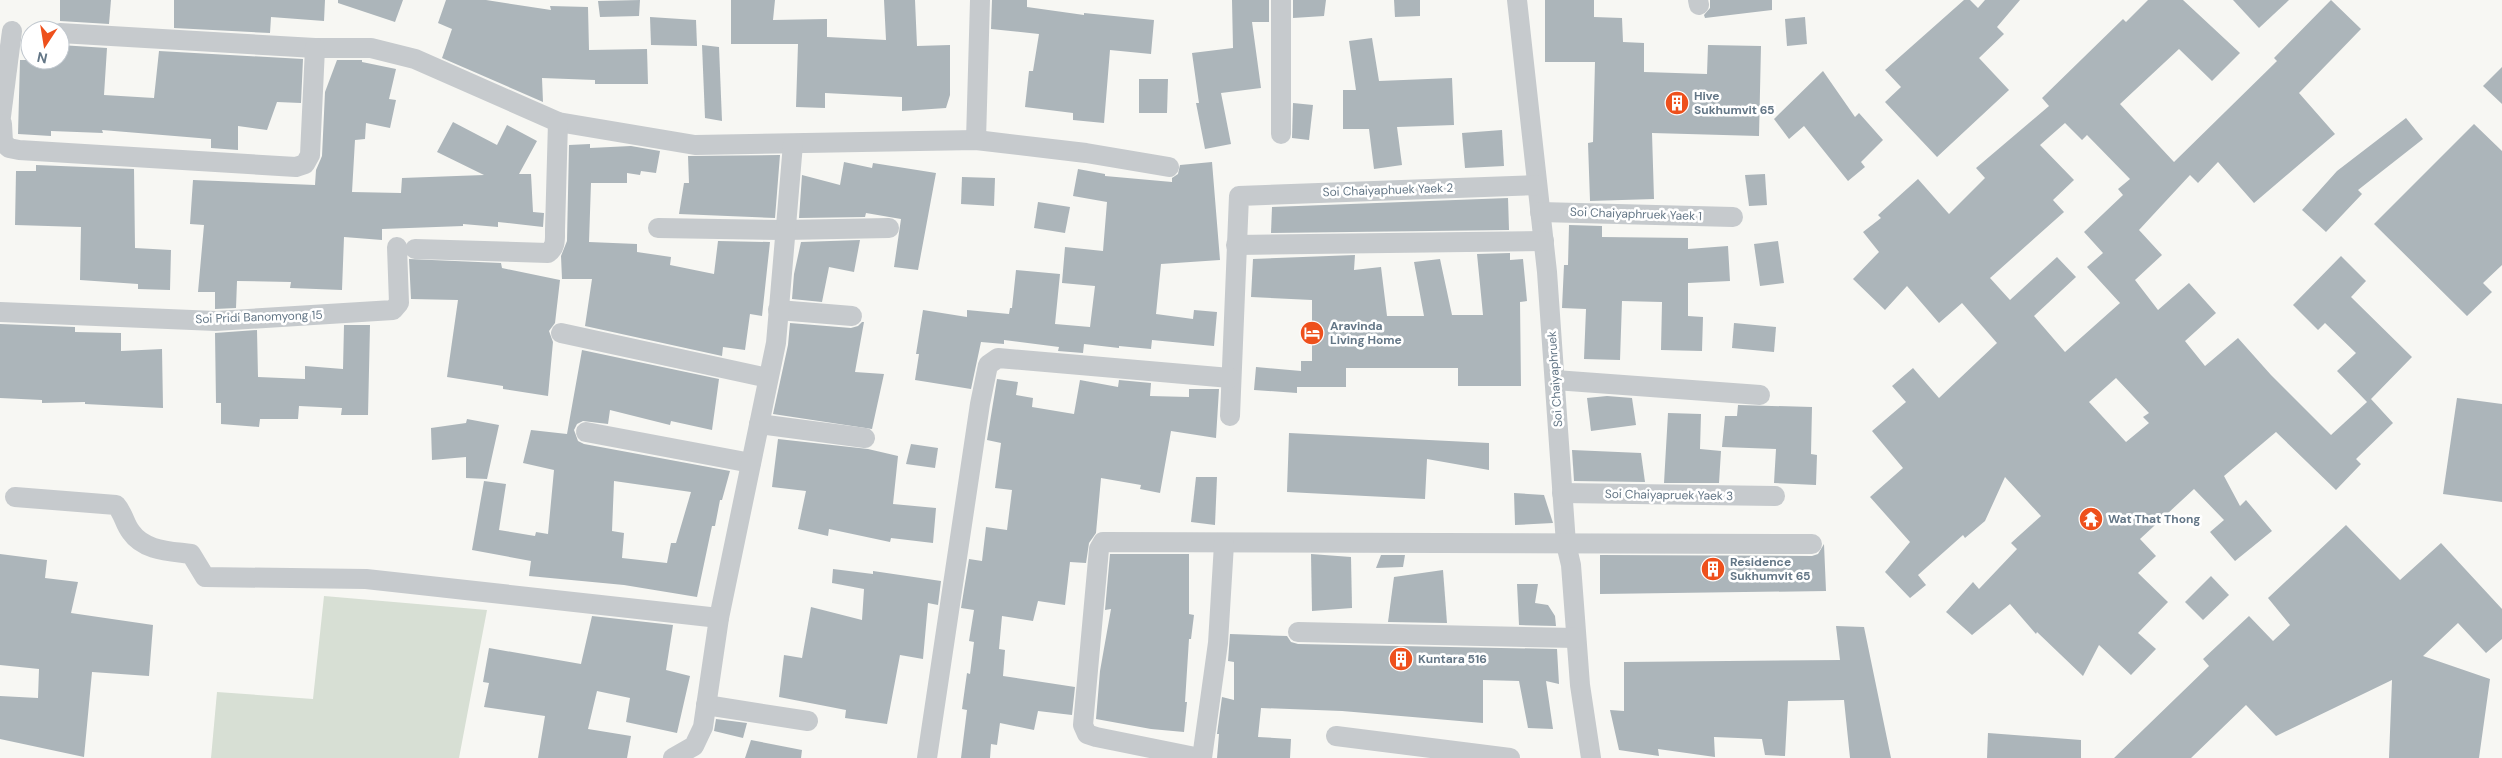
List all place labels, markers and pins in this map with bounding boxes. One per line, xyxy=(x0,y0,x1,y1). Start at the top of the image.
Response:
place label: Hive Sukhumvit 65 xyxy=(1694,88,1775,118)
building icon: Hive Sukhumvit 65 xyxy=(1664,90,1690,116)
place label: Aravinda Living Home xyxy=(1330,318,1402,348)
hotel icon: Aravinda Living Home xyxy=(1299,320,1325,346)
temple icon: Wat That Thong xyxy=(2078,506,2104,532)
place label: Wat That Thong xyxy=(2108,511,2201,527)
place label: Residence Sukhumvit 65 xyxy=(1730,554,1811,584)
building icon: Residence Sukhumvit 65 xyxy=(1700,556,1726,582)
building icon: Kuntara 516 xyxy=(1388,646,1414,672)
place label: Kuntara 516 xyxy=(1418,651,1487,667)

